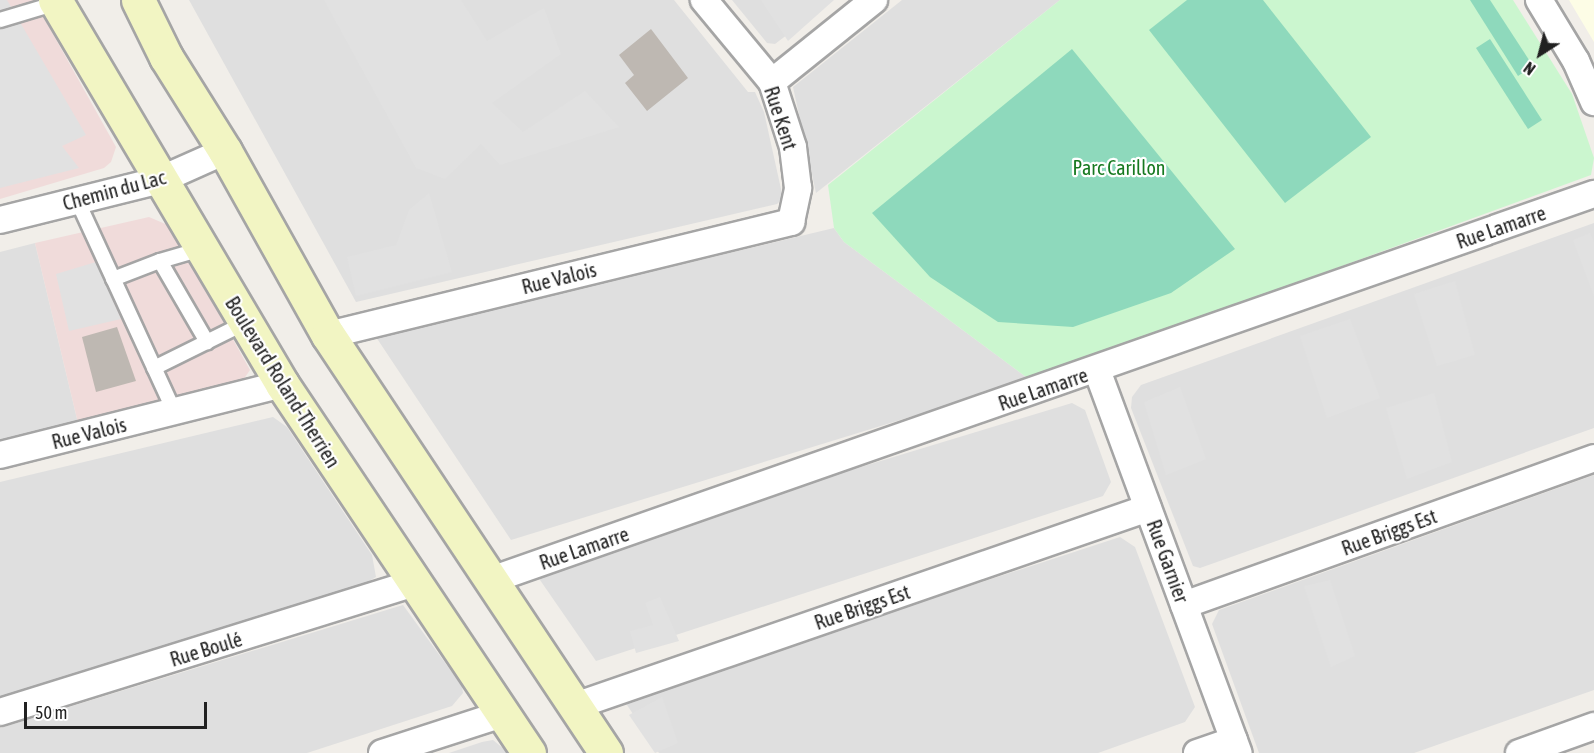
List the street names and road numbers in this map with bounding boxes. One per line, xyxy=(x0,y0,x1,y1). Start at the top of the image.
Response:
street label: Rue Kent xyxy=(759,83,803,153)
street label: Chemin du Lac xyxy=(60,165,168,215)
street label: Rue Lamarre xyxy=(1453,200,1549,254)
street label: Rue Valois xyxy=(519,257,599,299)
street label: Boulevard Roland-Therrien xyxy=(220,292,346,472)
street label: Rue Lamarre xyxy=(995,362,1091,416)
street label: Rue Valois xyxy=(49,412,129,454)
street label: Rue Briggs Est xyxy=(1338,504,1440,560)
street label: Rue Garnier xyxy=(1142,516,1194,606)
street label: Rue Lamarre xyxy=(536,521,632,575)
street label: Rue Briggs Est xyxy=(811,579,913,635)
street label: Rue Boulé xyxy=(167,627,245,671)

